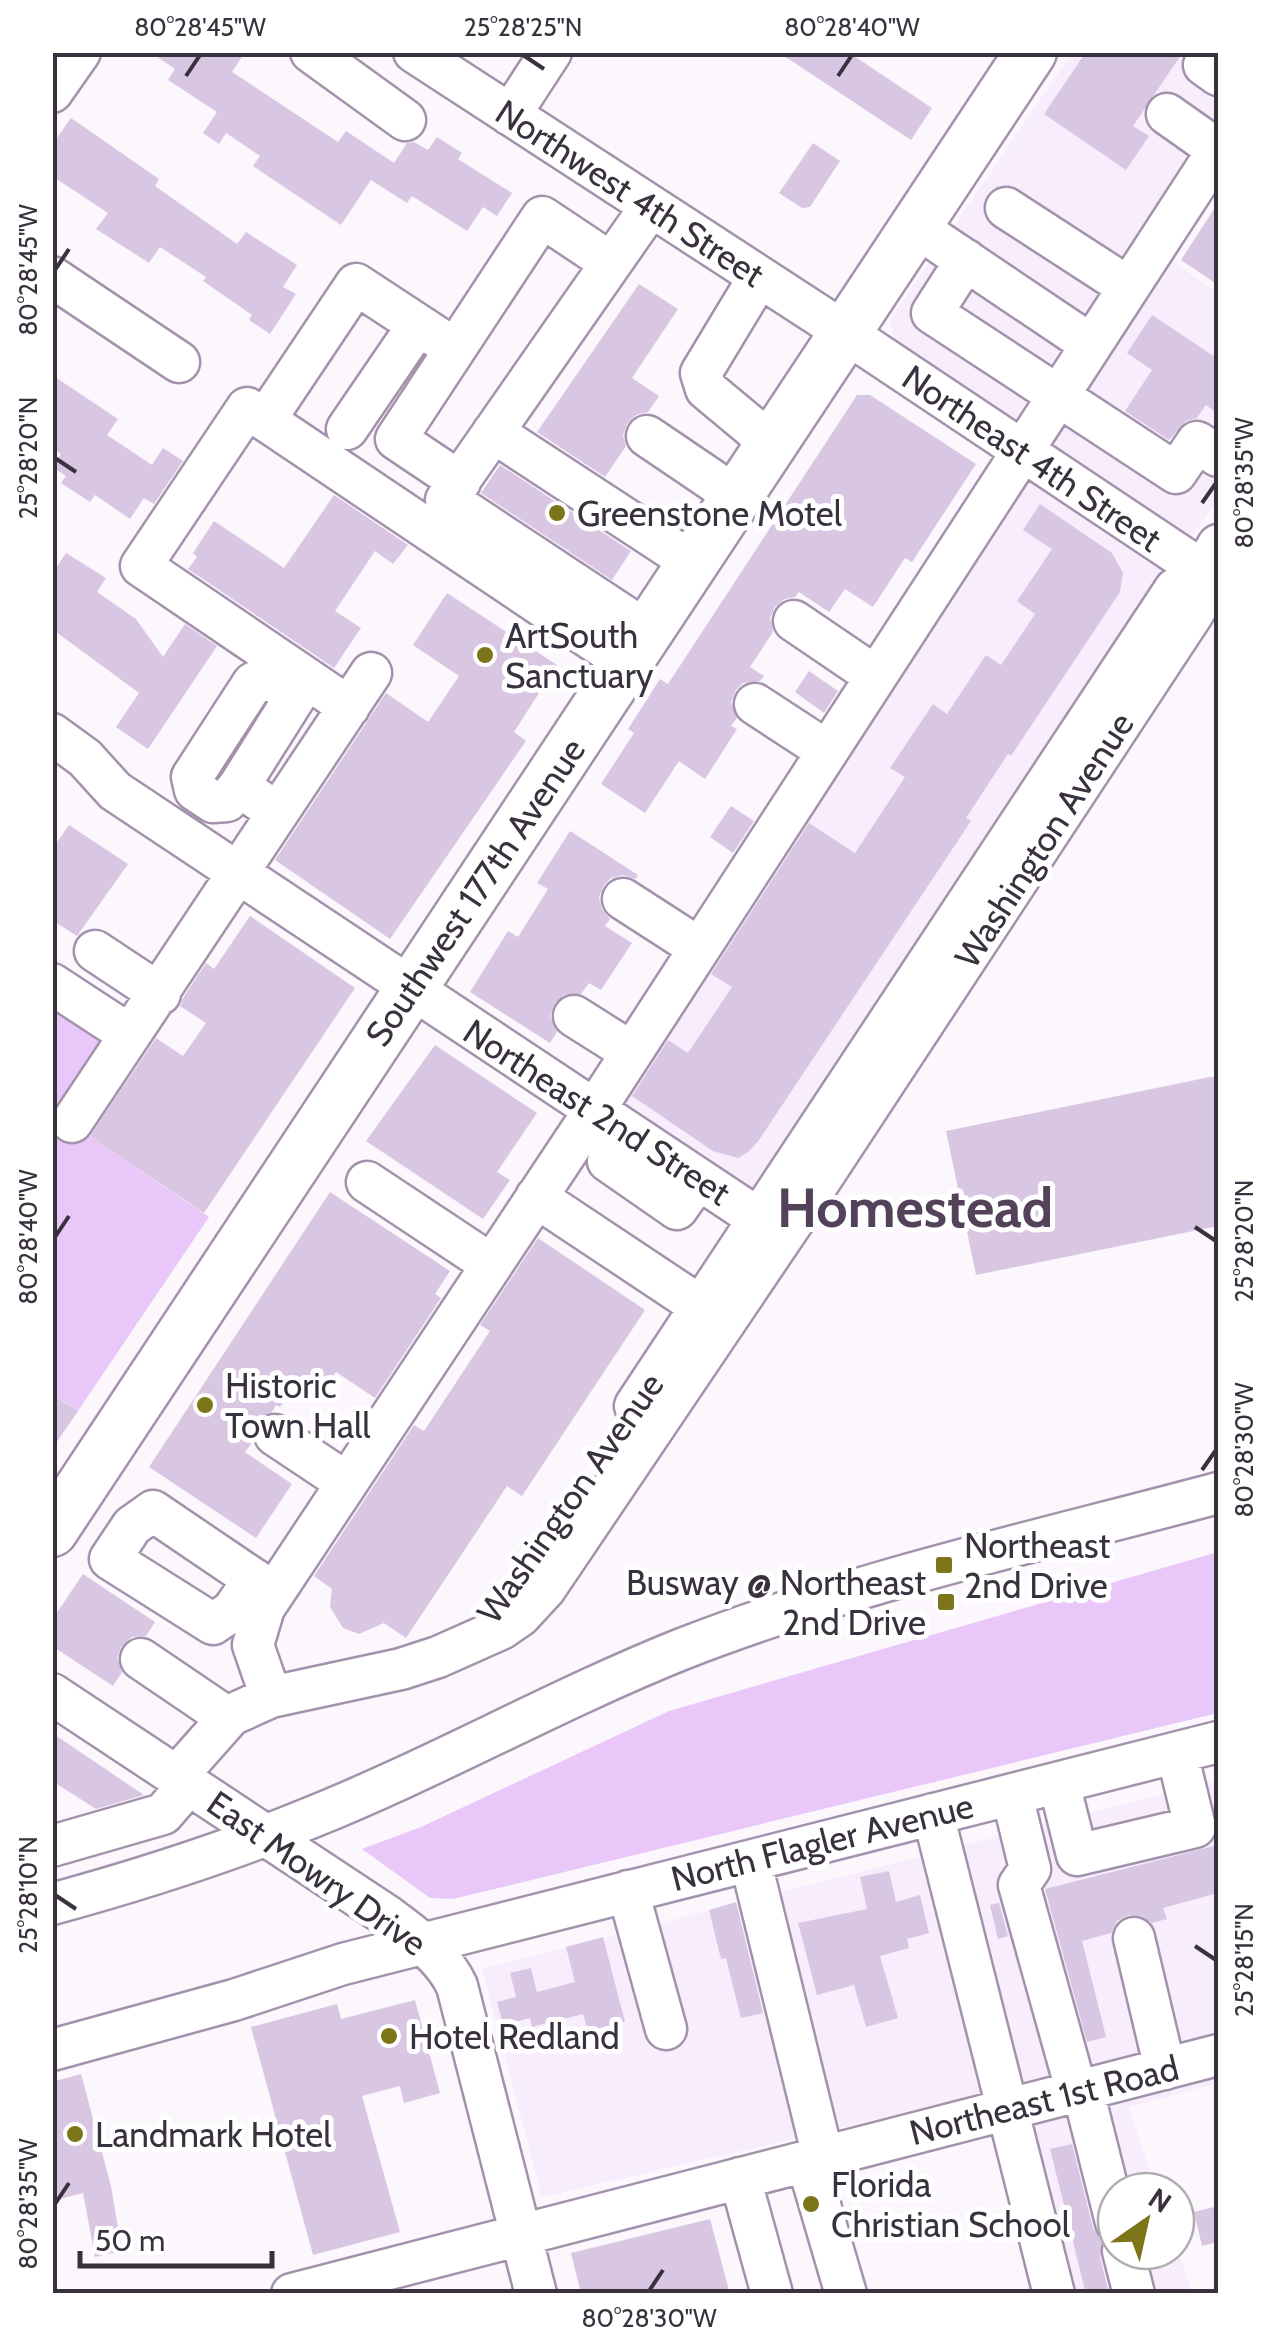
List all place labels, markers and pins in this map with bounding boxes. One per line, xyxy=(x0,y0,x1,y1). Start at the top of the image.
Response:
place label: Greenstone Motel xyxy=(577,492,843,535)
marker: Greenstone Motel xyxy=(546,502,568,524)
place label: ArtSouth Sanctuary xyxy=(505,614,654,697)
marker: ArtSouth Sanctuary xyxy=(474,644,496,666)
place label: Historic Town Hall xyxy=(225,1364,371,1447)
marker: Historic Town Hall xyxy=(194,1394,216,1416)
place label: Northeast 2nd Drive xyxy=(964,1524,1110,1607)
marker: Northeast 2nd Drive xyxy=(933,1554,955,1576)
place label: Busway @ Northeast 2nd Drive xyxy=(626,1561,926,1644)
marker: Busway @ Northeast 2nd Drive xyxy=(935,1591,957,1613)
place label: Hotel Redland xyxy=(409,2015,620,2058)
marker: Hotel Redland xyxy=(378,2025,400,2047)
place label: Landmark Hotel xyxy=(95,2113,332,2156)
marker: Landmark Hotel xyxy=(64,2123,86,2145)
place label: Florida Christian School xyxy=(831,2163,1071,2246)
marker: Florida Christian School xyxy=(800,2193,822,2215)

